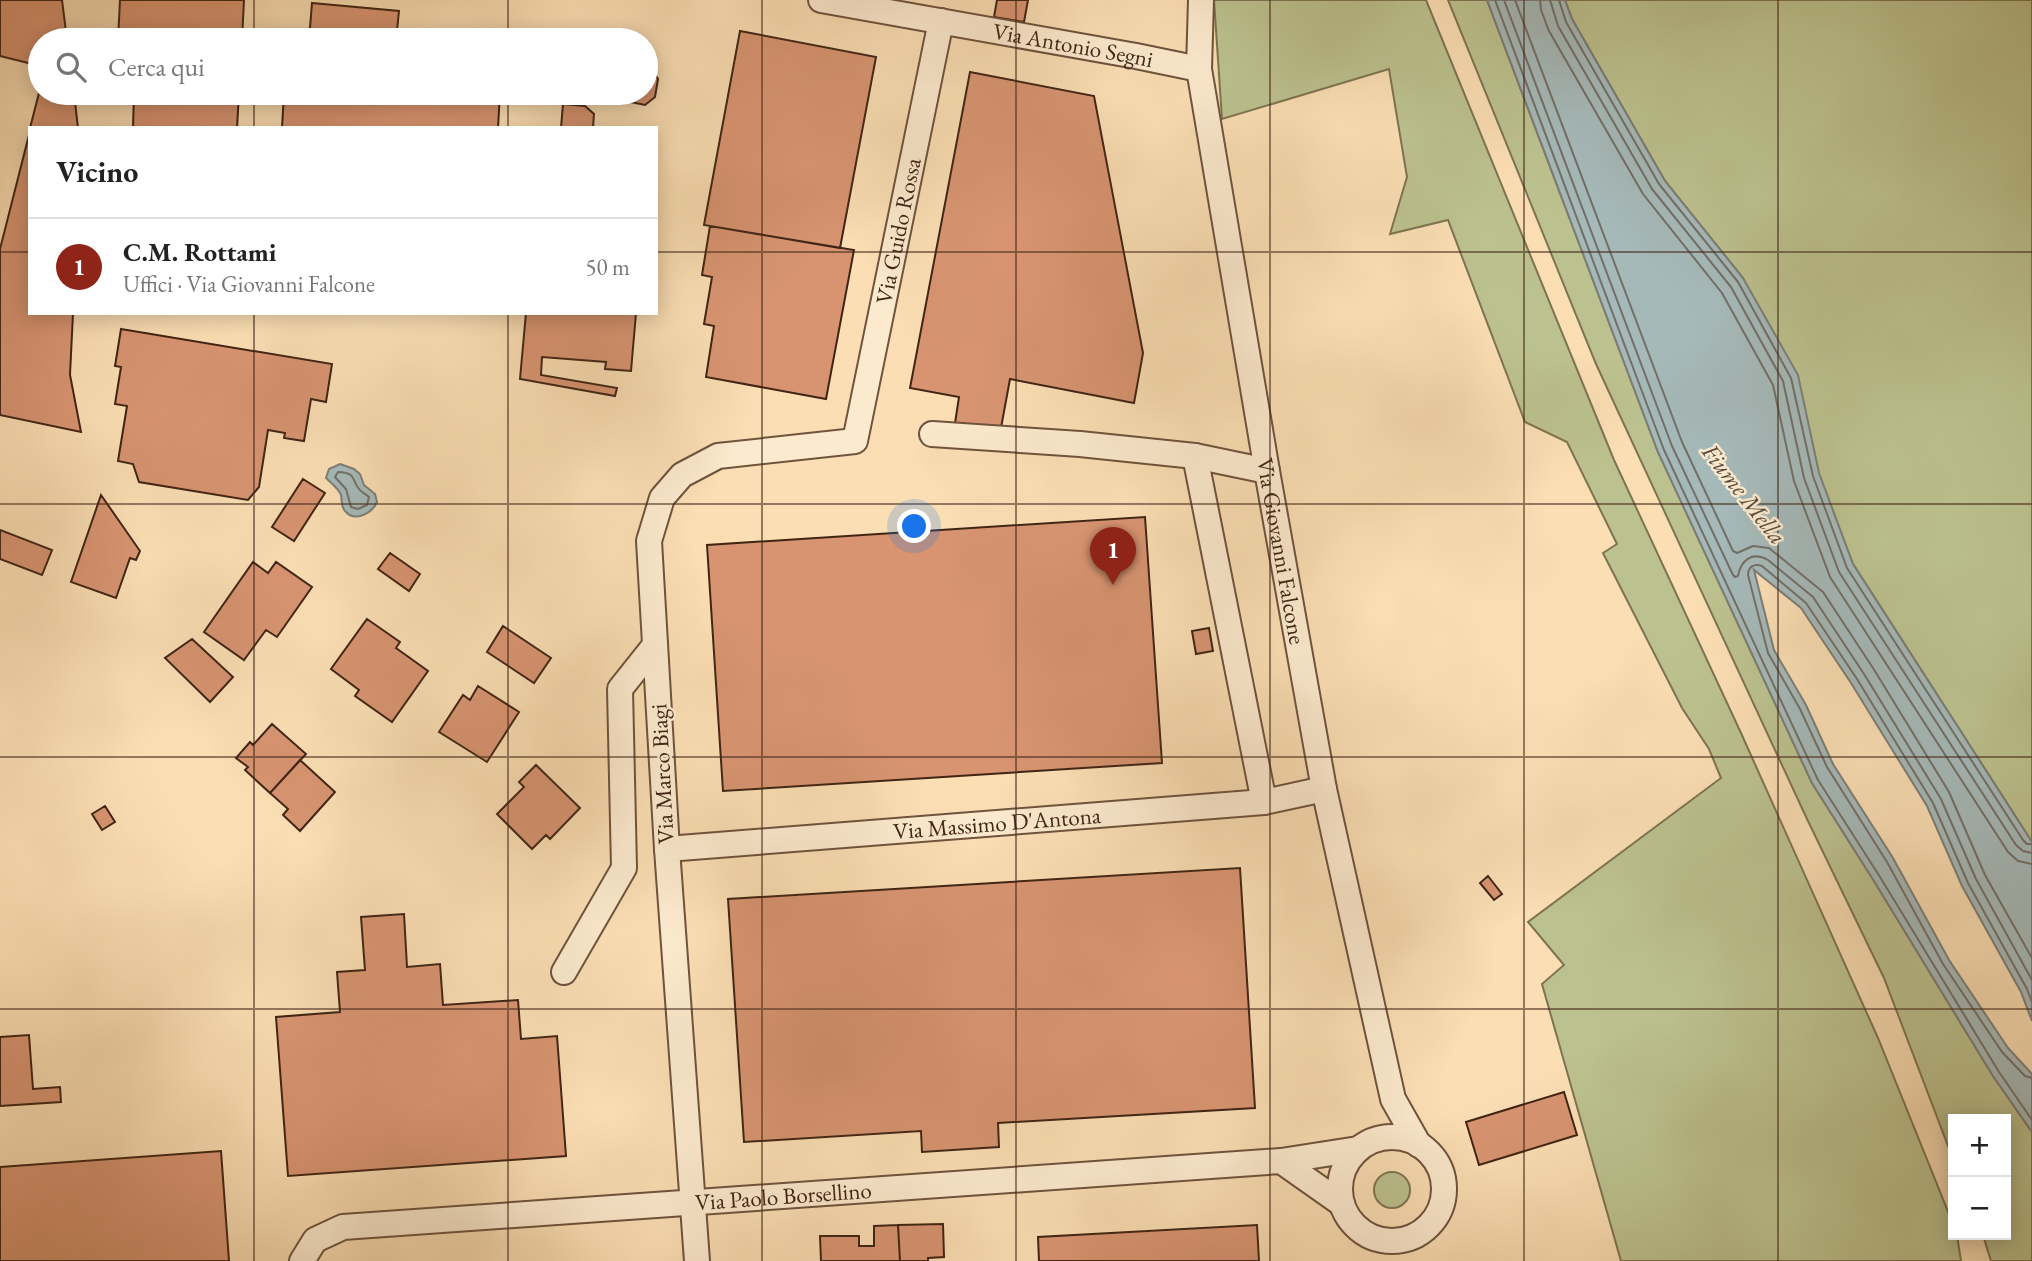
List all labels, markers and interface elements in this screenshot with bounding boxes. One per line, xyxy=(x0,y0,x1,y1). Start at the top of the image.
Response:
street label: Via Antonio Segni xyxy=(990,16,1156,74)
search box xyxy=(28,28,658,105)
icon: search xyxy=(52,48,90,86)
text: Cerca qui xyxy=(108,50,205,84)
text: Vicino xyxy=(56,152,138,191)
street label: Via Guido Rossa xyxy=(868,154,928,307)
text: C.M. Rottami xyxy=(123,235,276,269)
text: 1 xyxy=(73,252,85,282)
text: 50 m xyxy=(585,252,630,282)
text: Uffici · Via Giovanni Falcone xyxy=(123,269,375,299)
water label: Fiume Mella xyxy=(1695,436,1793,550)
street label: Via Giovanni Falcone xyxy=(1250,456,1313,646)
your location xyxy=(897,509,931,543)
pin: 1 xyxy=(1090,527,1136,585)
street label: Via Marco Biagi xyxy=(643,703,681,845)
street label: Via Massimo D'Antona xyxy=(892,800,1103,846)
map controls xyxy=(1948,1114,2011,1240)
button: + xyxy=(1948,1114,2011,1177)
street label: Via Paolo Borsellino xyxy=(694,1175,873,1217)
button: − xyxy=(1948,1177,2011,1240)

